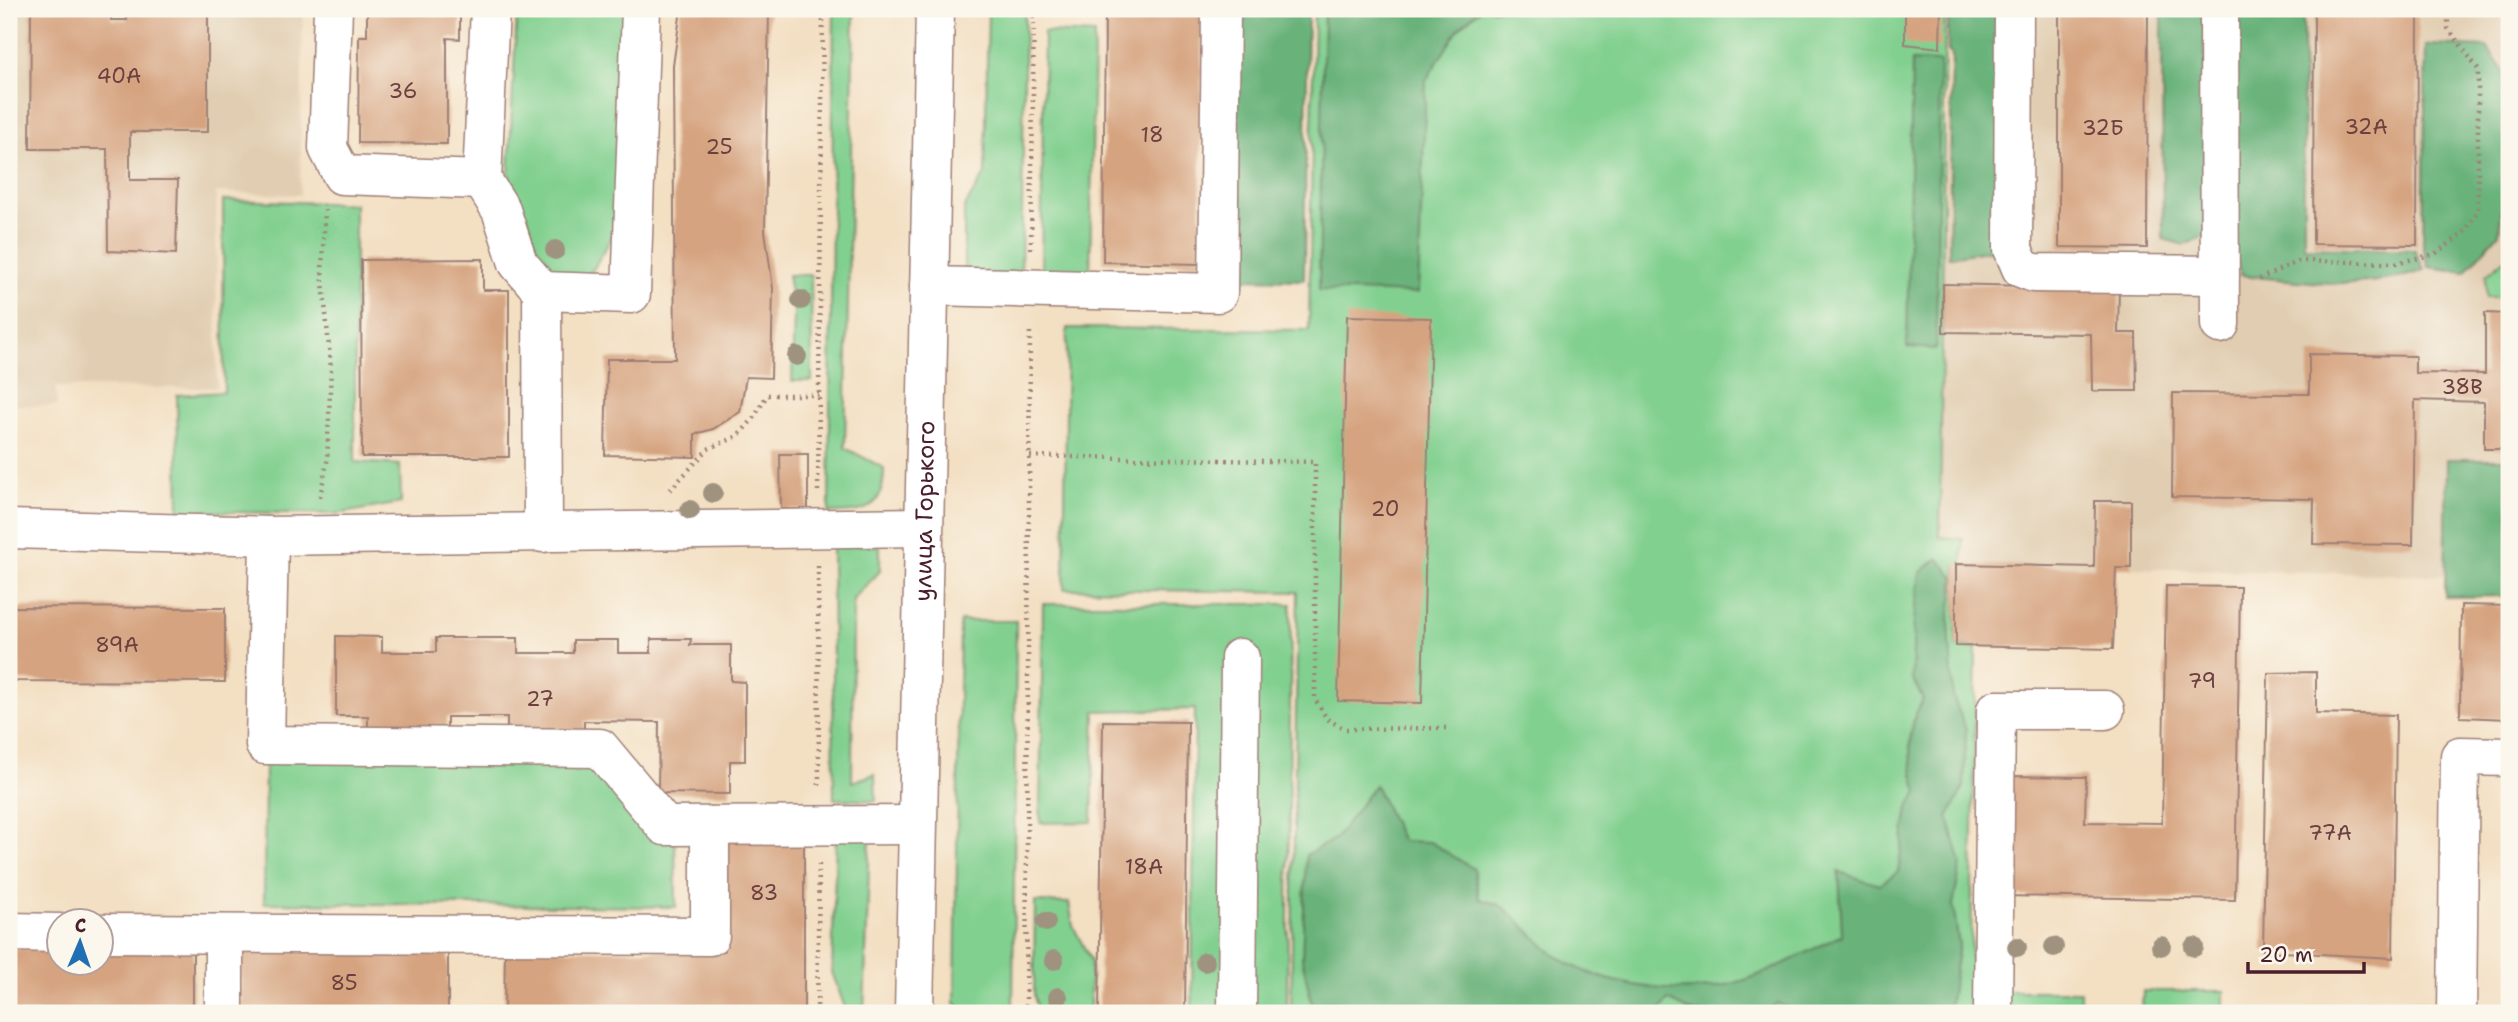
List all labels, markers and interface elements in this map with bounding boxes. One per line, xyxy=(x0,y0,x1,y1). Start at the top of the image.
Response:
house number: 40А xyxy=(97,62,141,90)
house number: 36 xyxy=(389,77,417,105)
house number: 32А xyxy=(2344,113,2388,141)
house number: 32Б xyxy=(2082,114,2124,142)
house number: 18 xyxy=(1140,121,1164,149)
house number: 25 xyxy=(705,133,733,161)
house number: 38В xyxy=(2441,373,2483,401)
street label: улица Горького xyxy=(907,420,942,602)
house number: 20 xyxy=(1371,495,1399,523)
house number: 89А xyxy=(95,631,139,659)
house number: 79 xyxy=(2188,667,2216,695)
house number: 27 xyxy=(526,685,554,713)
house number: 77А xyxy=(2308,819,2352,847)
house number: 18А xyxy=(1125,853,1163,881)
house number: 83 xyxy=(750,879,778,907)
north arrow xyxy=(46,906,116,976)
text: С xyxy=(74,913,87,938)
scale bar xyxy=(2248,931,2364,975)
text: 20 m xyxy=(2259,941,2313,969)
house number: 85 xyxy=(330,969,358,997)

